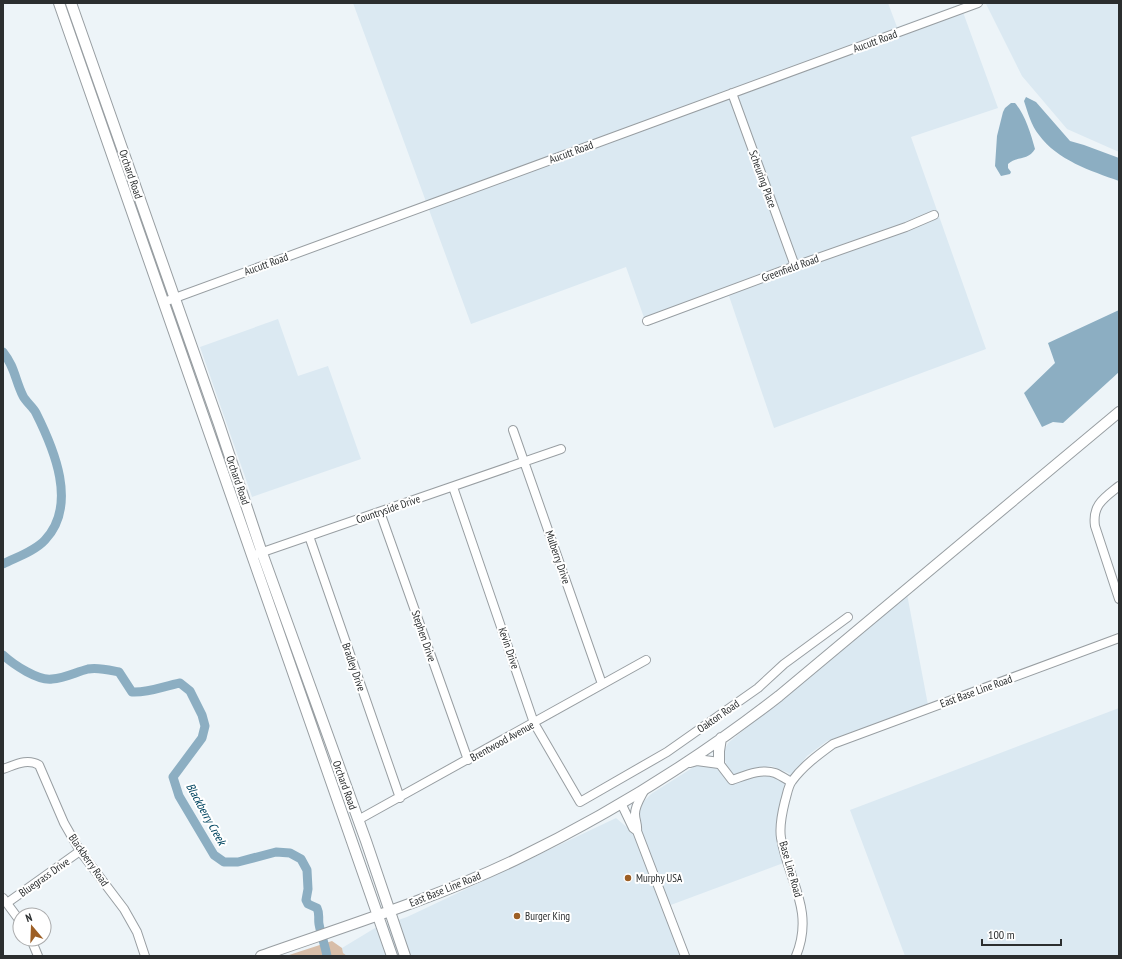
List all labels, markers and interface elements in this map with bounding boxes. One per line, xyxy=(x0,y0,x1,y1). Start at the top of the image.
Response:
street label: Aucutt Road xyxy=(851,27,899,55)
street label: Aucutt Road xyxy=(547,138,595,166)
street label: Orchard Road xyxy=(116,148,146,201)
street label: Scheuring Place xyxy=(746,148,780,210)
street label: Aucutt Road xyxy=(242,250,290,278)
street label: Greenfield Road xyxy=(759,251,821,285)
street label: Orchard Road xyxy=(223,454,253,507)
street label: Countryside Drive xyxy=(354,491,422,527)
street label: Mulberry Drive xyxy=(542,528,574,586)
street label: Stephen Drive xyxy=(409,608,439,664)
street label: Kevin Drive xyxy=(495,625,523,671)
street label: Bradley Drive xyxy=(339,641,369,694)
street label: East Base Line Road xyxy=(938,671,1014,711)
street label: Oakton Road xyxy=(694,696,742,736)
street label: Brentwood Avenue xyxy=(468,717,537,764)
street label: Orchard Road xyxy=(330,759,360,812)
water label: Blackberry Creek xyxy=(183,780,230,849)
street label: Blackberry Road xyxy=(66,831,112,889)
street label: Base Line Road xyxy=(776,839,806,899)
street label: Bluegrass Drive xyxy=(16,854,73,900)
street label: East Base Line Road xyxy=(407,868,483,910)
place label: Murphy USA xyxy=(636,871,683,885)
marker: Murphy USA xyxy=(623,873,633,883)
north arrow xyxy=(12,907,52,947)
place label: Burger King xyxy=(525,909,570,923)
text: N xyxy=(24,910,34,925)
marker: Burger King xyxy=(512,911,522,921)
scale bar xyxy=(982,921,1061,947)
text: 100 m xyxy=(988,927,1015,942)

